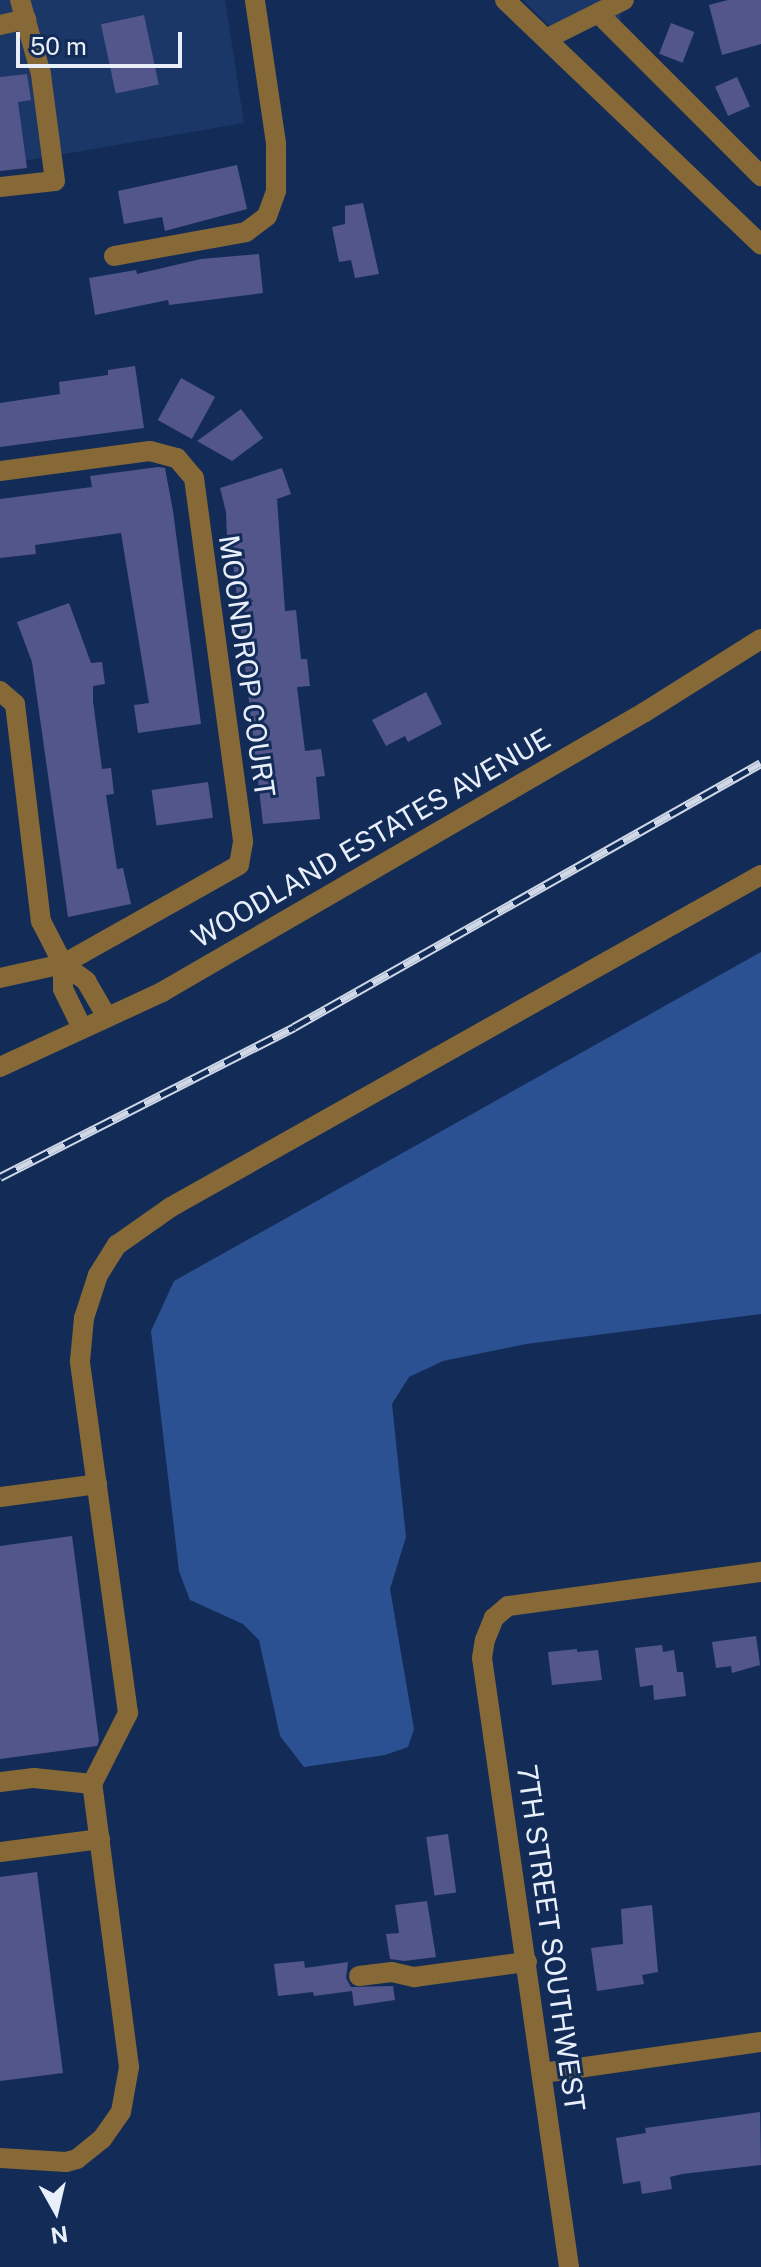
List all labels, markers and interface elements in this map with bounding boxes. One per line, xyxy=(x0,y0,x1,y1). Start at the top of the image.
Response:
scale bar xyxy=(20,16,186,66)
text: 50 m xyxy=(30,32,87,60)
street label: MOONDROP COURT xyxy=(212,533,282,799)
street label: WOODLAND ESTATES AVENUE xyxy=(186,721,556,955)
street label: 7TH STREET SOUTHWEST xyxy=(510,1763,592,2113)
north arrow xyxy=(16,2171,96,2251)
text: N xyxy=(49,2221,70,2249)

